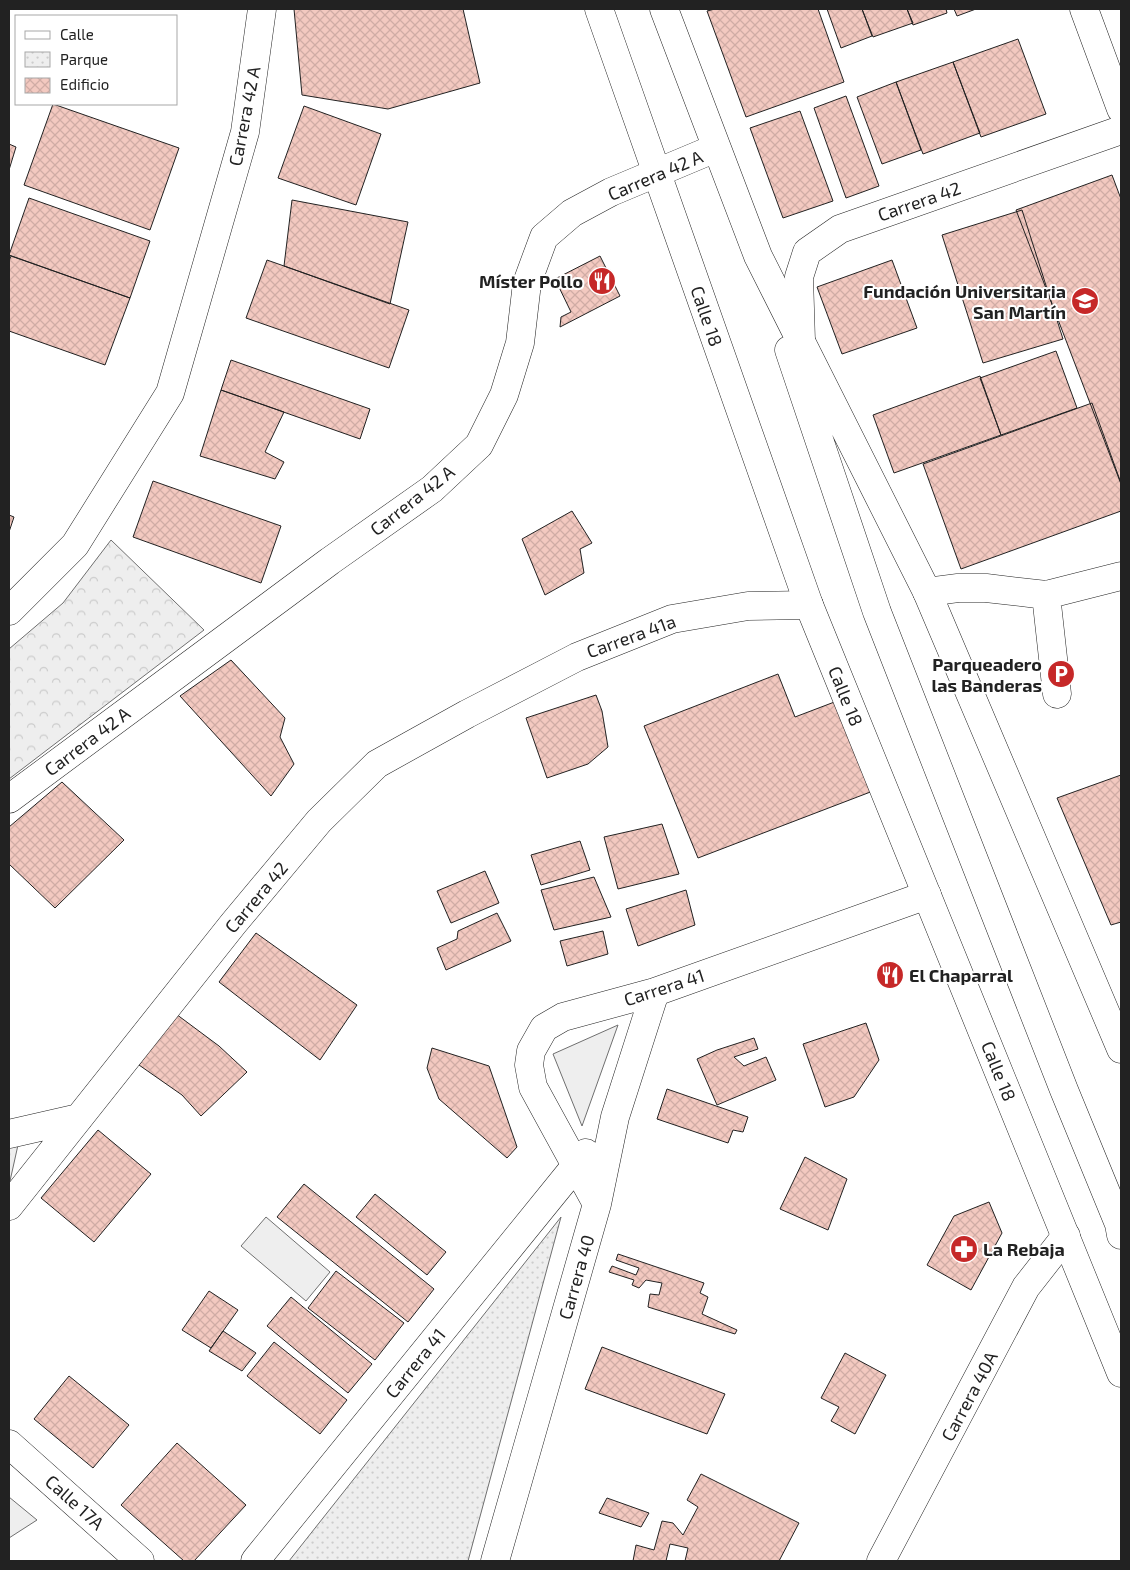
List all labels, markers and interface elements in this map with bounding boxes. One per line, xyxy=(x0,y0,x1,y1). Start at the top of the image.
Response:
legend xyxy=(15,15,178,105)
text: Calle xyxy=(60,25,94,43)
text: Parque xyxy=(60,50,108,68)
street label: Carrera 42 A xyxy=(224,63,265,168)
text: Edificio xyxy=(60,75,109,93)
street label: Carrera 42 A xyxy=(604,145,707,205)
street label: Carrera 42 xyxy=(875,177,963,225)
restaurant icon: Míster Pollo xyxy=(587,266,617,296)
place label: Míster Pollo xyxy=(479,270,583,292)
place label: Fundación Universitaria San Martín xyxy=(863,280,1066,323)
street label: Calle 18 xyxy=(686,283,728,349)
school or university icon: Fundación Universitaria San Martín xyxy=(1070,286,1100,316)
street label: Carrera 42 A xyxy=(365,460,459,540)
street label: Carrera 41a xyxy=(583,610,679,662)
place label: Parqueadero las Banderas xyxy=(931,653,1042,696)
parking icon: Parqueadero las Banderas xyxy=(1046,659,1076,689)
street label: Calle 18 xyxy=(824,663,868,729)
street label: Carrera 42 A xyxy=(40,701,135,780)
street label: Carrera 42 xyxy=(220,857,292,937)
restaurant icon: El Chaparral xyxy=(875,960,905,990)
street label: Carrera 41 xyxy=(621,964,707,1010)
place label: El Chaparral xyxy=(909,964,1013,986)
street label: Calle 18 xyxy=(977,1038,1021,1104)
street label: Carrera 40 xyxy=(553,1232,599,1322)
pharmacy icon: La Rebaja xyxy=(949,1234,979,1264)
place label: La Rebaja xyxy=(983,1238,1065,1260)
street label: Carrera 41 xyxy=(380,1324,450,1402)
street label: Carrera 40A xyxy=(936,1347,1002,1445)
street label: Calle 17A xyxy=(41,1470,110,1535)

